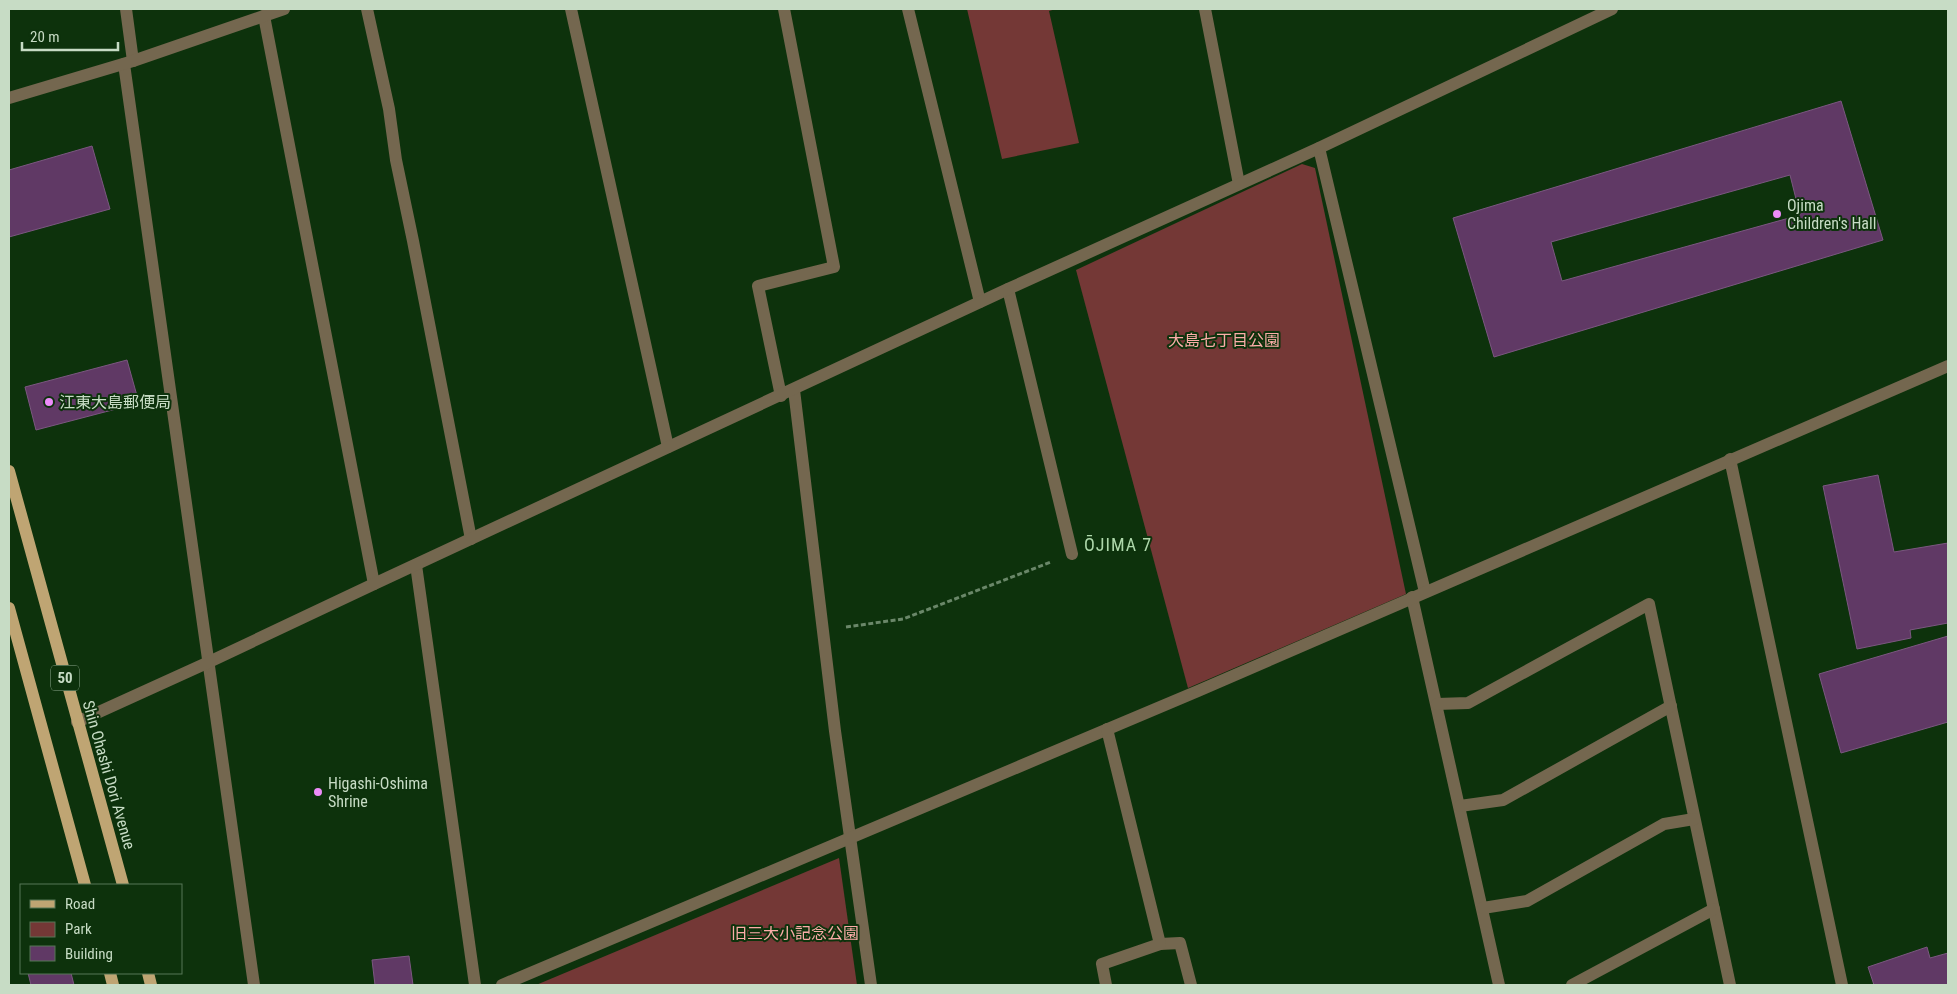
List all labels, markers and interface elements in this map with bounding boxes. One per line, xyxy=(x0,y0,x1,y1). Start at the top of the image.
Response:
scale bar xyxy=(22,20,119,52)
text: 20 m xyxy=(30,28,60,46)
place label: Ojima Children's Hall xyxy=(1787,196,1876,233)
marker: Ojima Children's Hall xyxy=(1771,208,1783,220)
park label: 大島七丁目公園 xyxy=(1168,331,1280,350)
place label: 江東大島郵便局 xyxy=(59,393,171,412)
marker: 江東大島郵便局 xyxy=(43,396,55,408)
district label: ŌJIMA 7 xyxy=(1084,534,1152,555)
road number: 50 xyxy=(51,666,79,690)
street label: Shin Ohashi Dori Avenue xyxy=(79,698,139,852)
place label: Higashi-Oshima Shrine xyxy=(328,774,428,811)
marker: Higashi-Oshima Shrine xyxy=(312,786,324,798)
legend xyxy=(20,884,182,974)
text: Road xyxy=(65,895,95,913)
text: Park xyxy=(65,920,92,938)
park label: 旧三大小記念公園 xyxy=(731,924,859,943)
text: Building xyxy=(65,945,113,963)

